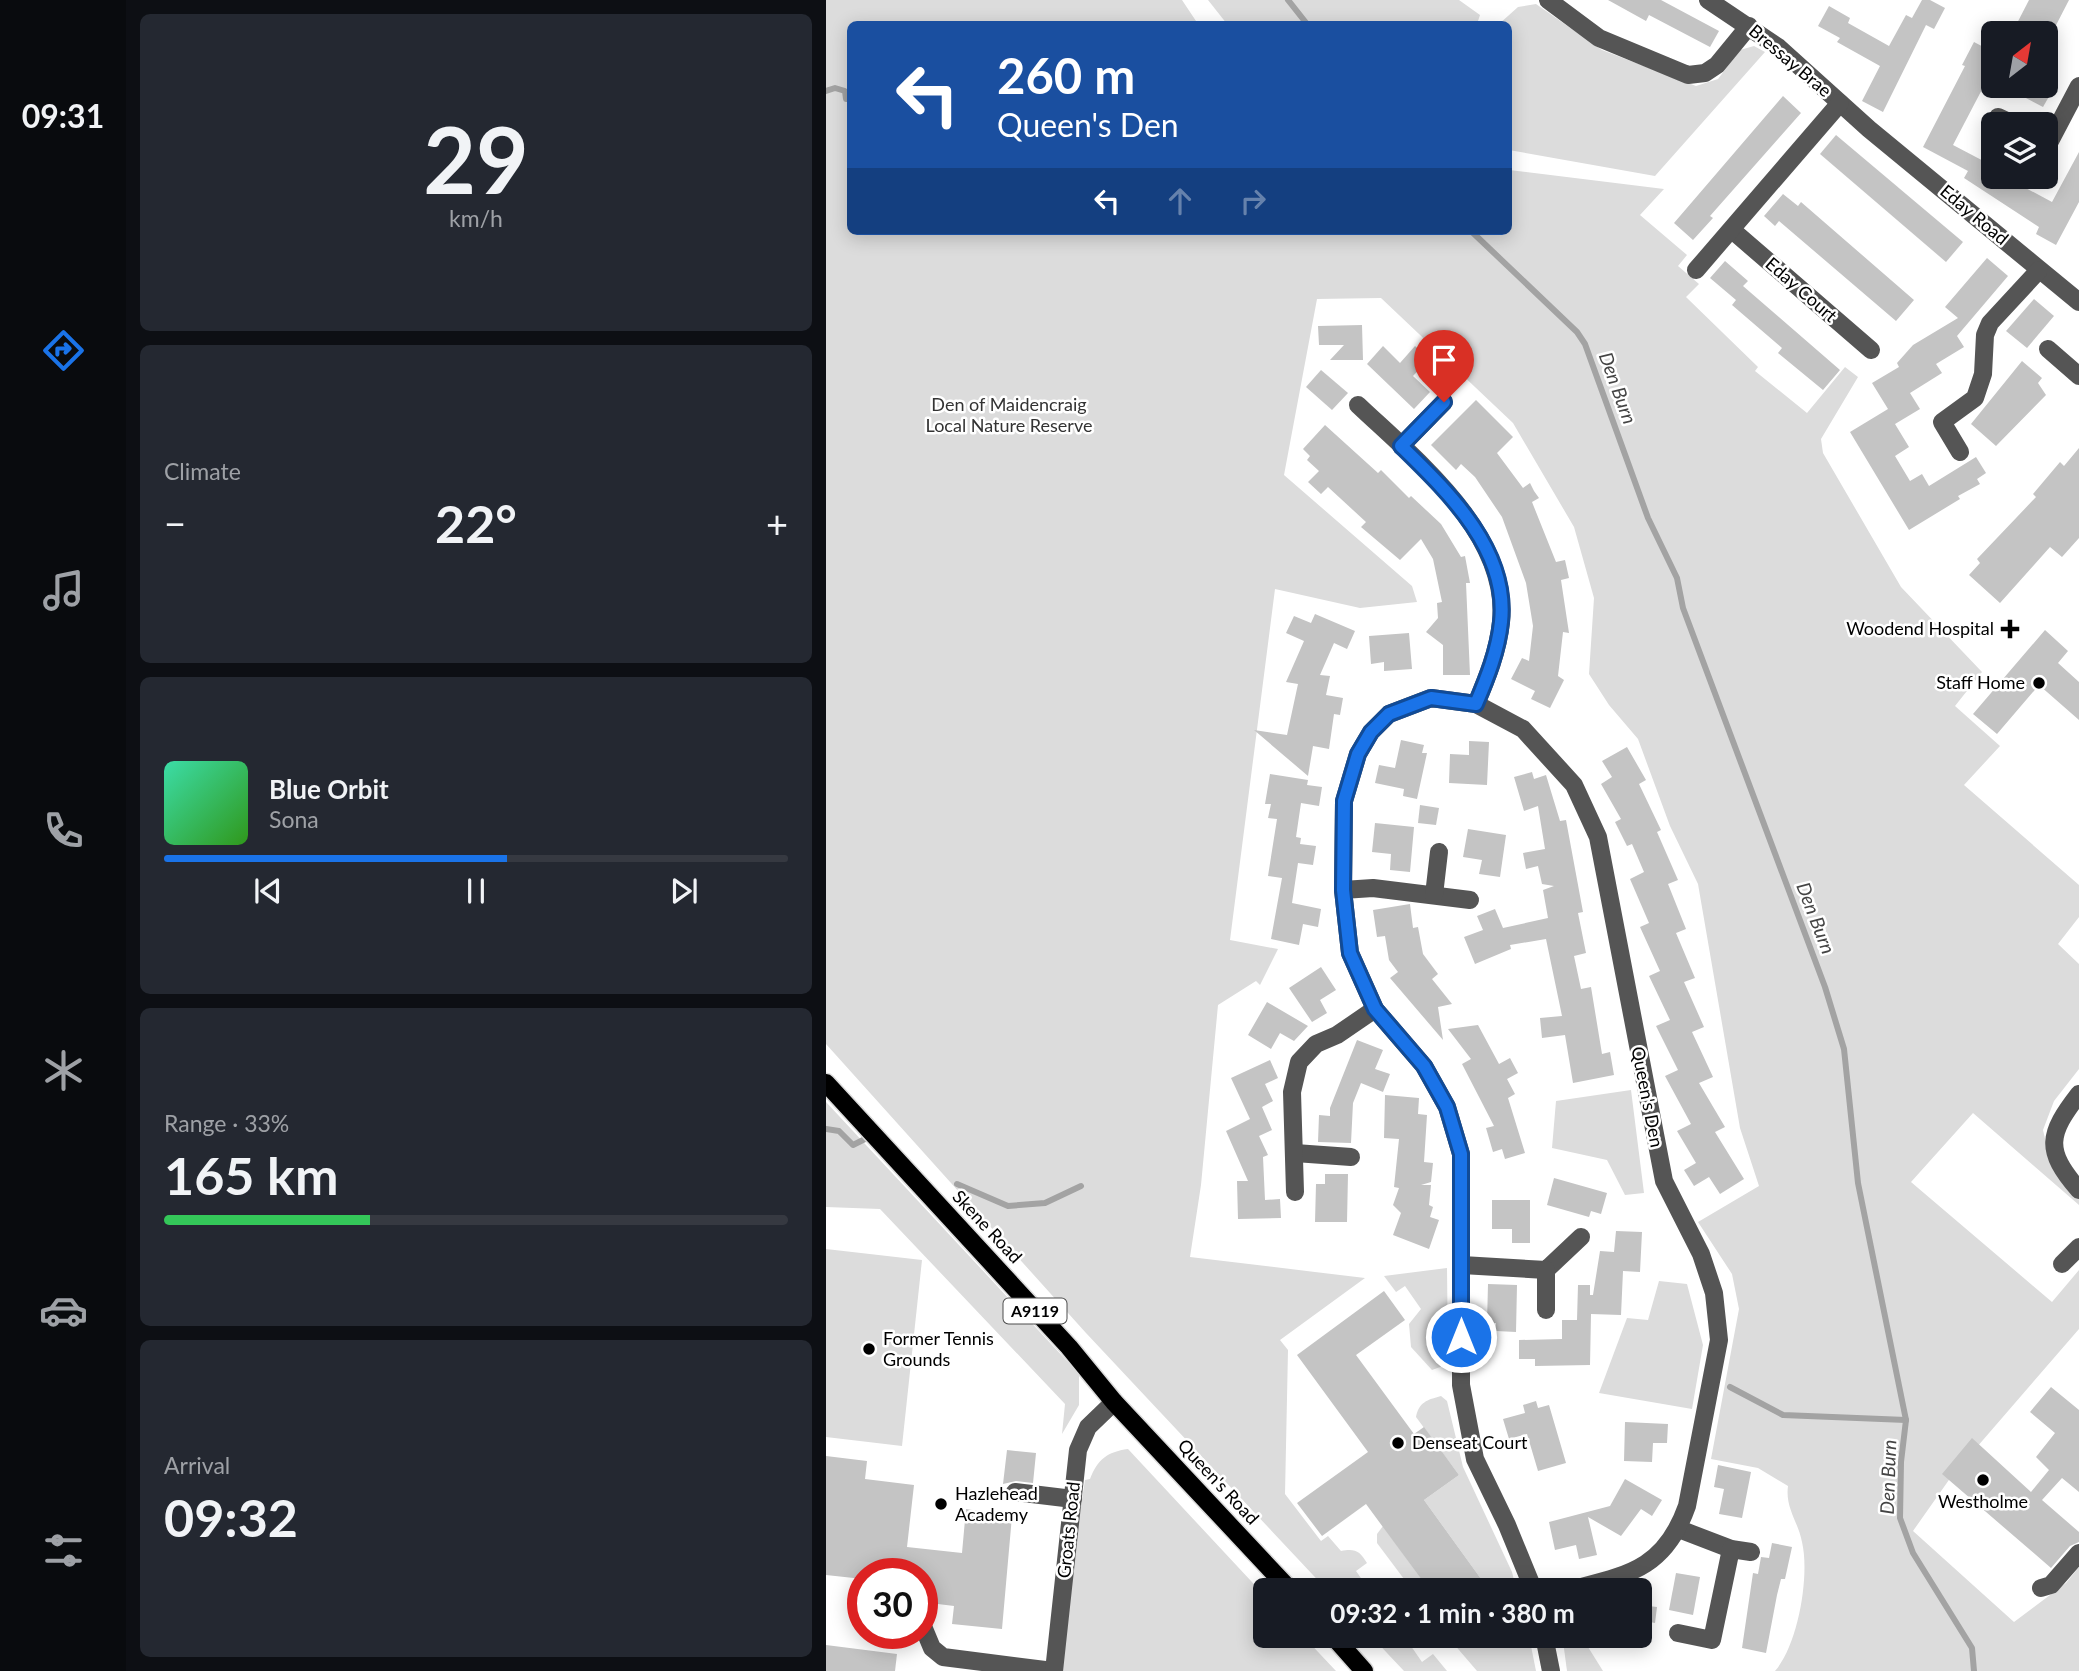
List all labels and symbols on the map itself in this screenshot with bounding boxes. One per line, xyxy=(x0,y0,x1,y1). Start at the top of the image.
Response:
street label: Bressay Brae xyxy=(1745,19,1836,101)
north arrow xyxy=(1981,21,2058,98)
street label: Eday Road xyxy=(1936,179,2013,249)
street label: Eday Court xyxy=(1761,252,1842,327)
pin xyxy=(1414,330,1474,402)
water label: Den Burn xyxy=(1595,349,1642,427)
park label: Den of Maidencraig Local Nature Reserve xyxy=(926,393,1092,436)
place label: Woodend Hospital xyxy=(1846,617,1994,639)
marker: Woodend Hospital xyxy=(2000,619,2020,639)
place label: Staff Home xyxy=(1936,671,2025,693)
marker: Staff Home xyxy=(2031,675,2047,691)
water label: Den Burn xyxy=(1792,879,1841,957)
street label: Queen's Den xyxy=(1627,1045,1669,1149)
street label: Skene Road xyxy=(948,1185,1027,1267)
road number: A9119 xyxy=(1004,1298,1067,1324)
position arrow xyxy=(1424,1300,1498,1374)
place label: Former Tennis Grounds xyxy=(883,1327,994,1370)
marker: Former Tennis Grounds xyxy=(861,1341,877,1357)
place label: Denseat Court xyxy=(1412,1431,1528,1453)
street label: Queen's Road xyxy=(1174,1434,1264,1529)
marker: Denseat Court xyxy=(1390,1435,1406,1451)
water label: Den Burn xyxy=(1875,1439,1900,1515)
marker: Westholme xyxy=(1975,1472,1991,1488)
street label: Groats Road xyxy=(1052,1481,1084,1579)
place label: Hazlehead Academy xyxy=(955,1482,1038,1525)
place label: Westholme xyxy=(1938,1490,2028,1512)
marker: Hazlehead Academy xyxy=(933,1496,949,1512)
speed limit sign: 30 xyxy=(847,1558,938,1649)

